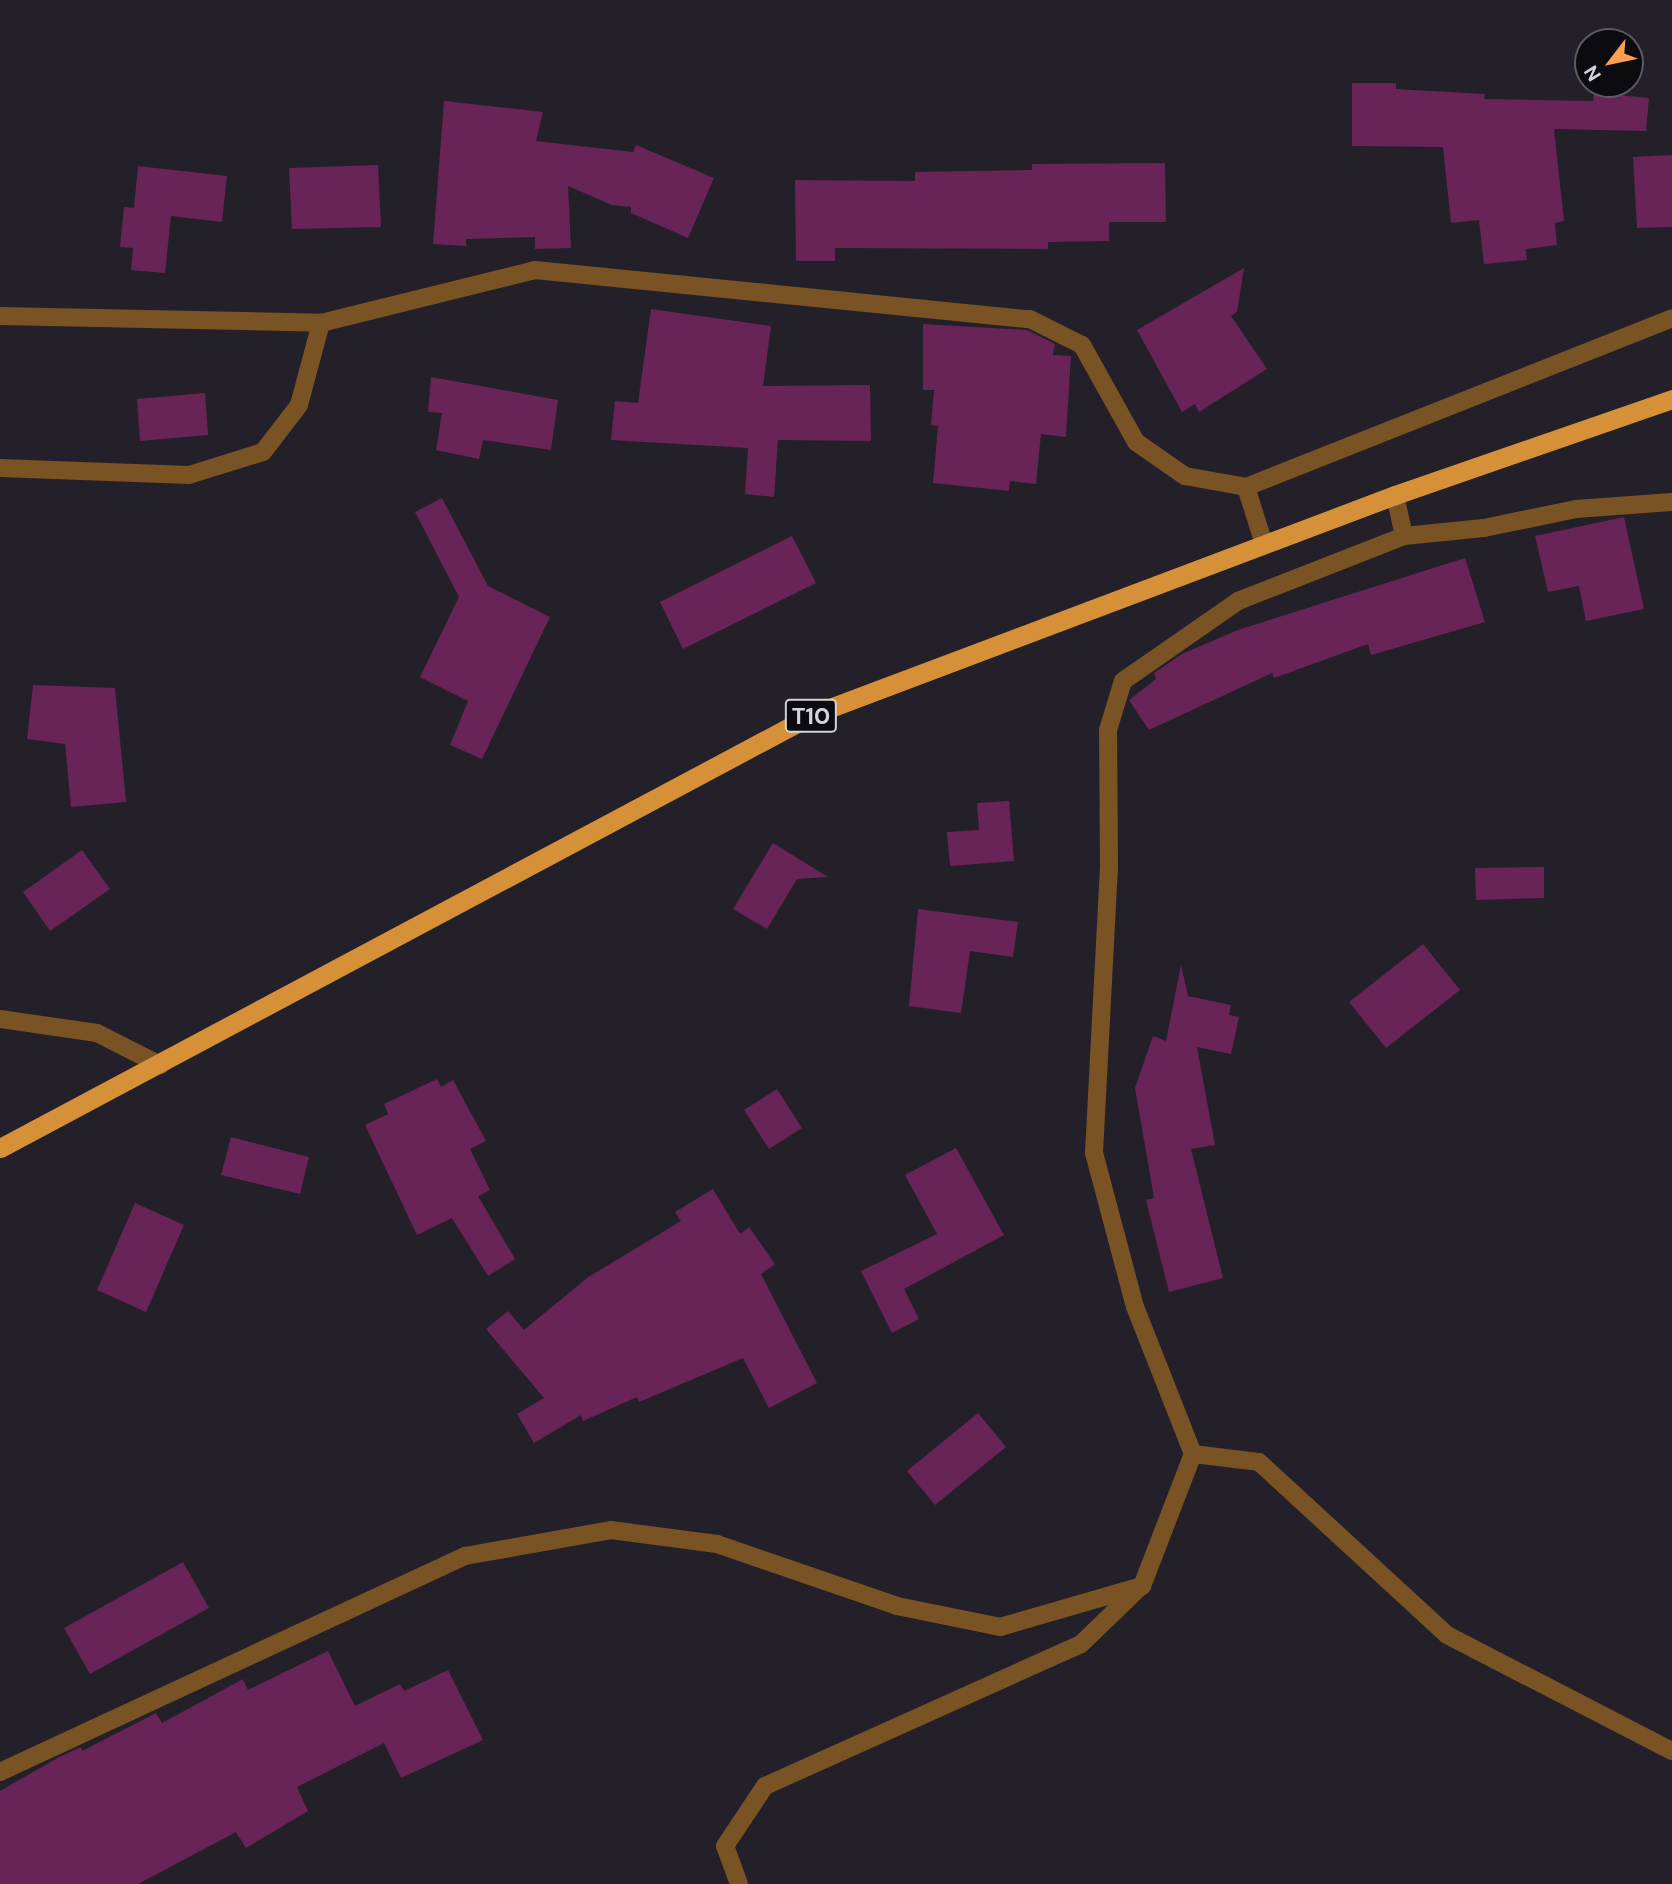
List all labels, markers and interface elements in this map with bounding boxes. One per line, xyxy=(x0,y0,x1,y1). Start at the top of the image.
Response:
north arrow xyxy=(1574,28,1644,98)
text: N xyxy=(1578,61,1607,86)
road number: T10 xyxy=(785,696,837,736)

